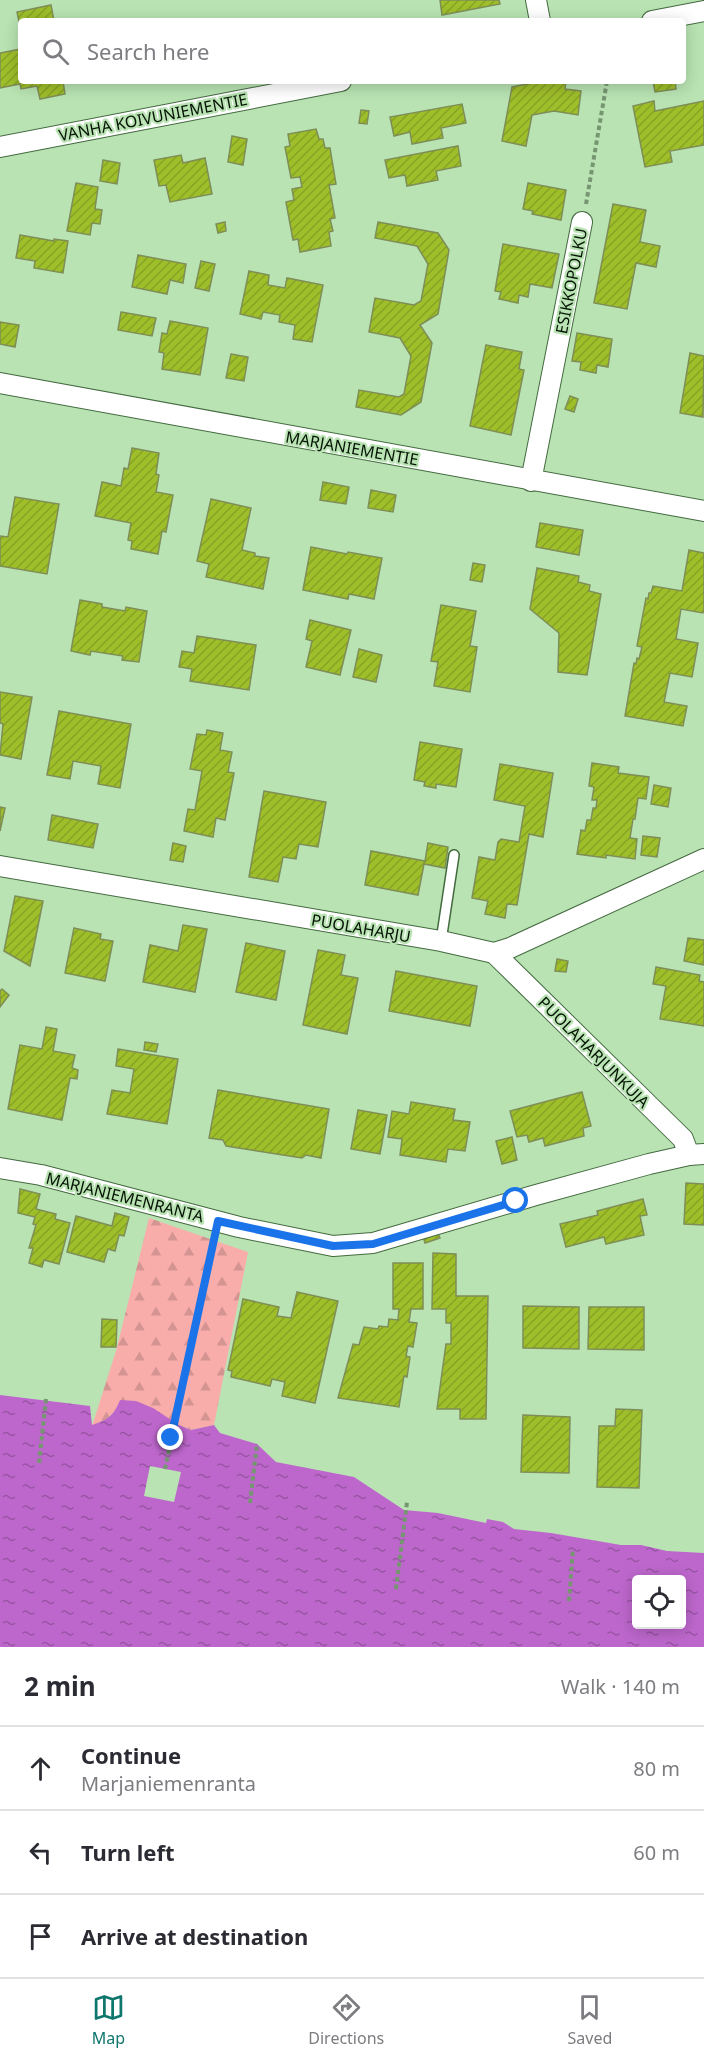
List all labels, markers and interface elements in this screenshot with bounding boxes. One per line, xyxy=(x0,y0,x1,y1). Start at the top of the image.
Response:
search box xyxy=(18,18,686,84)
icon: search xyxy=(39,35,72,68)
text: Search here xyxy=(87,36,209,66)
street label: VANHA KOIVUNIEMENTIE xyxy=(57,88,249,146)
street label: ESIKKOPOLKU xyxy=(550,226,592,336)
street label: MARJANIEMENTIE xyxy=(284,425,420,471)
street label: PUOLAHARJU xyxy=(310,908,412,948)
street label: PUOLAHARJUNKUJA xyxy=(534,992,655,1113)
street label: MARJANIEMENRANTA xyxy=(44,1167,207,1227)
route start xyxy=(502,1187,528,1213)
route end xyxy=(157,1424,183,1450)
map controls xyxy=(632,1575,686,1629)
button: locate xyxy=(632,1575,686,1629)
text: 2 min xyxy=(24,1668,96,1704)
text: Walk · 140 m xyxy=(561,1673,680,1700)
text: Continue xyxy=(81,1740,181,1770)
icon: ahead xyxy=(24,1752,57,1785)
text: 80 m xyxy=(633,1755,680,1782)
text: Marjaniemenranta xyxy=(81,1770,256,1797)
icon: left xyxy=(24,1836,57,1869)
text: Turn left xyxy=(81,1837,175,1867)
text: 60 m xyxy=(633,1839,680,1866)
icon: arrive xyxy=(24,1920,57,1953)
text: Arrive at destination xyxy=(81,1921,308,1951)
tab: Map xyxy=(92,1991,125,2049)
tab: Directions xyxy=(308,1991,384,2049)
tab: Saved xyxy=(568,1991,612,2049)

